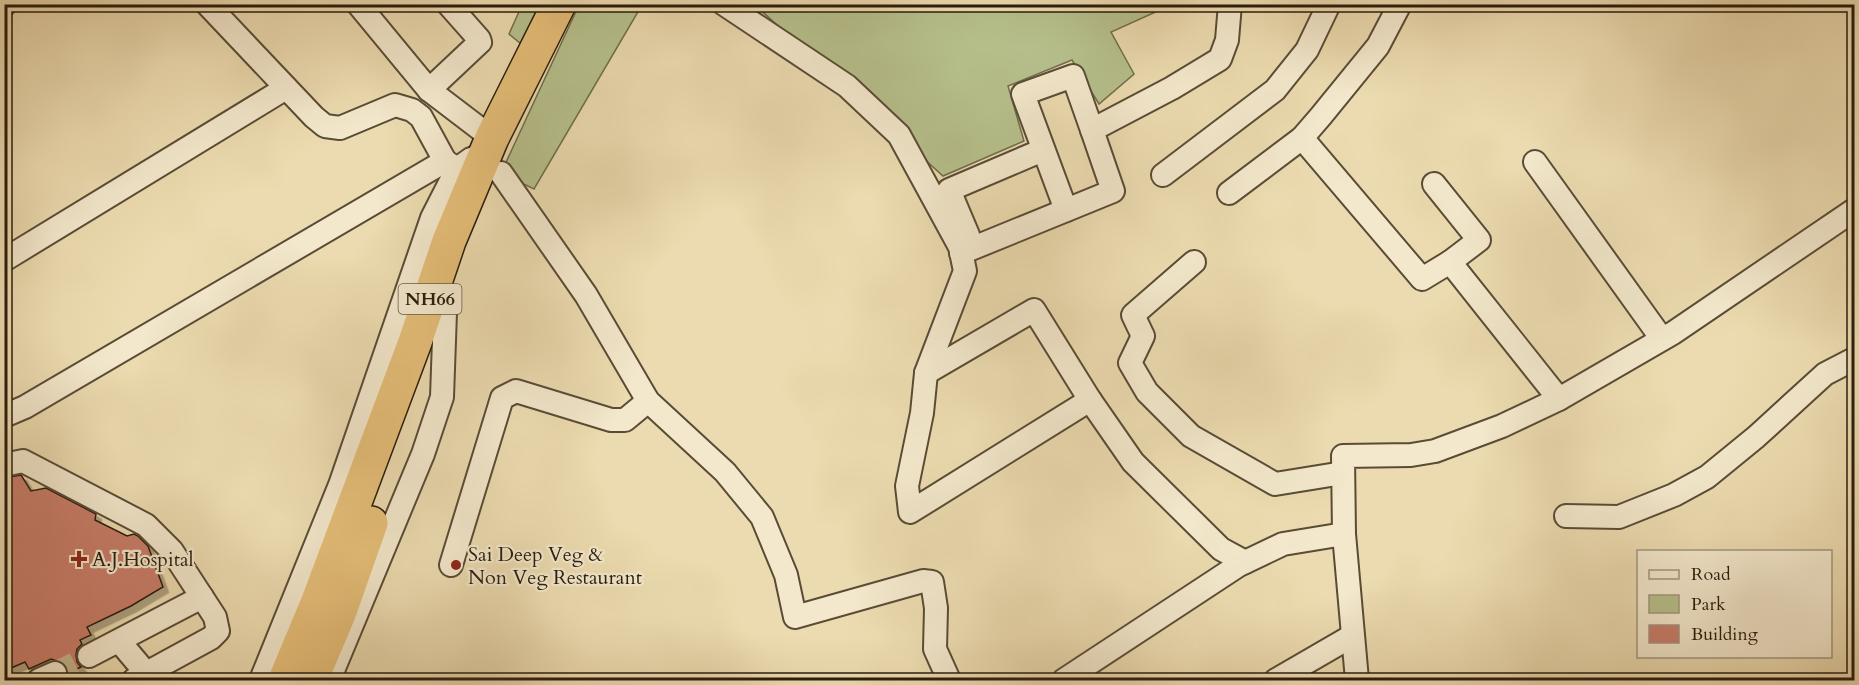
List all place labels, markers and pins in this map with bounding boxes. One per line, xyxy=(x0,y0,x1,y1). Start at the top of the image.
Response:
place label: Sai Deep Veg & Non Veg Restaurant xyxy=(468,541,643,591)
place label: A.J.Hospital xyxy=(92,546,194,573)
marker: A.J.Hospital xyxy=(70,550,88,568)
marker: Sai Deep Veg & Non Veg Restaurant xyxy=(449,558,463,572)

